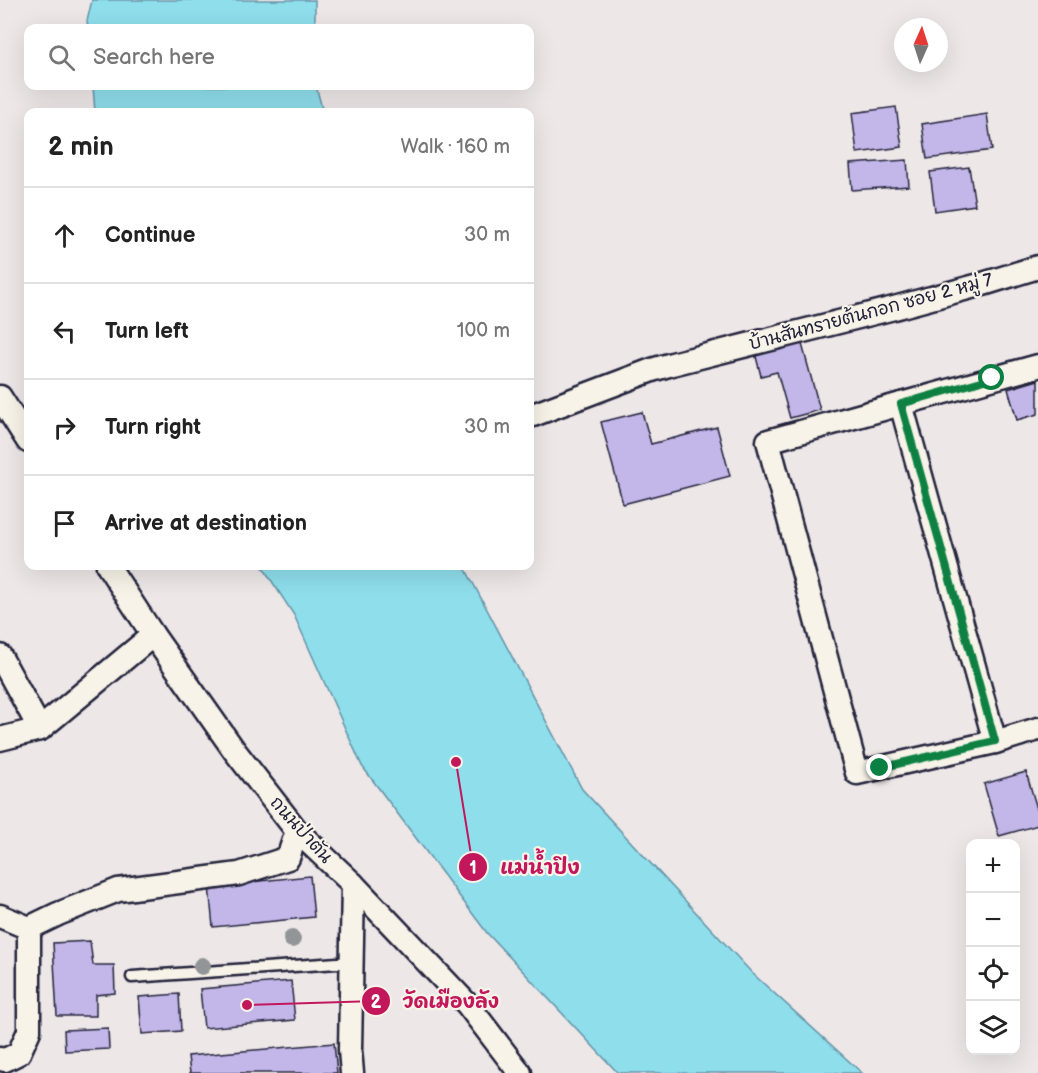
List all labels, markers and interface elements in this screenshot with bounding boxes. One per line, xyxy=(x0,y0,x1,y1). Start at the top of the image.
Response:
north arrow xyxy=(894,18,948,72)
search box xyxy=(24,24,534,90)
icon: search xyxy=(45,41,78,74)
text: Search here xyxy=(93,44,215,71)
text: 2 min xyxy=(48,132,114,163)
text: Walk · 160 m xyxy=(401,135,510,159)
icon: ahead xyxy=(48,219,81,252)
text: Continue xyxy=(105,222,195,249)
text: 30 m xyxy=(464,223,510,247)
street label: บ้านสันทรายต้นกอก ซอย 2 หมู่ 7 xyxy=(746,267,996,358)
icon: left xyxy=(48,315,81,348)
text: Turn left xyxy=(105,318,189,345)
text: 100 m xyxy=(457,319,510,343)
route start xyxy=(978,364,1004,390)
icon: right xyxy=(48,411,81,444)
text: Turn right xyxy=(105,414,201,441)
text: 30 m xyxy=(464,415,510,439)
icon: arrive xyxy=(48,507,81,540)
text: Arrive at destination xyxy=(105,510,307,537)
route end xyxy=(866,754,892,780)
street label: ถนนป่าตัน xyxy=(266,791,338,868)
map controls xyxy=(966,839,1020,1055)
button: + xyxy=(966,839,1020,893)
callout: แม่น้ำปิง xyxy=(458,848,592,886)
text: แม่น้ำปิง xyxy=(500,848,580,880)
text: 1 xyxy=(469,858,477,879)
button: − xyxy=(966,893,1020,947)
button: locate xyxy=(966,947,1020,1001)
callout: วัดเมืองลัง xyxy=(361,982,511,1020)
text: วัดเมืองลัง xyxy=(403,988,499,1014)
text: 2 xyxy=(371,992,382,1013)
button: layers xyxy=(966,1001,1020,1055)

